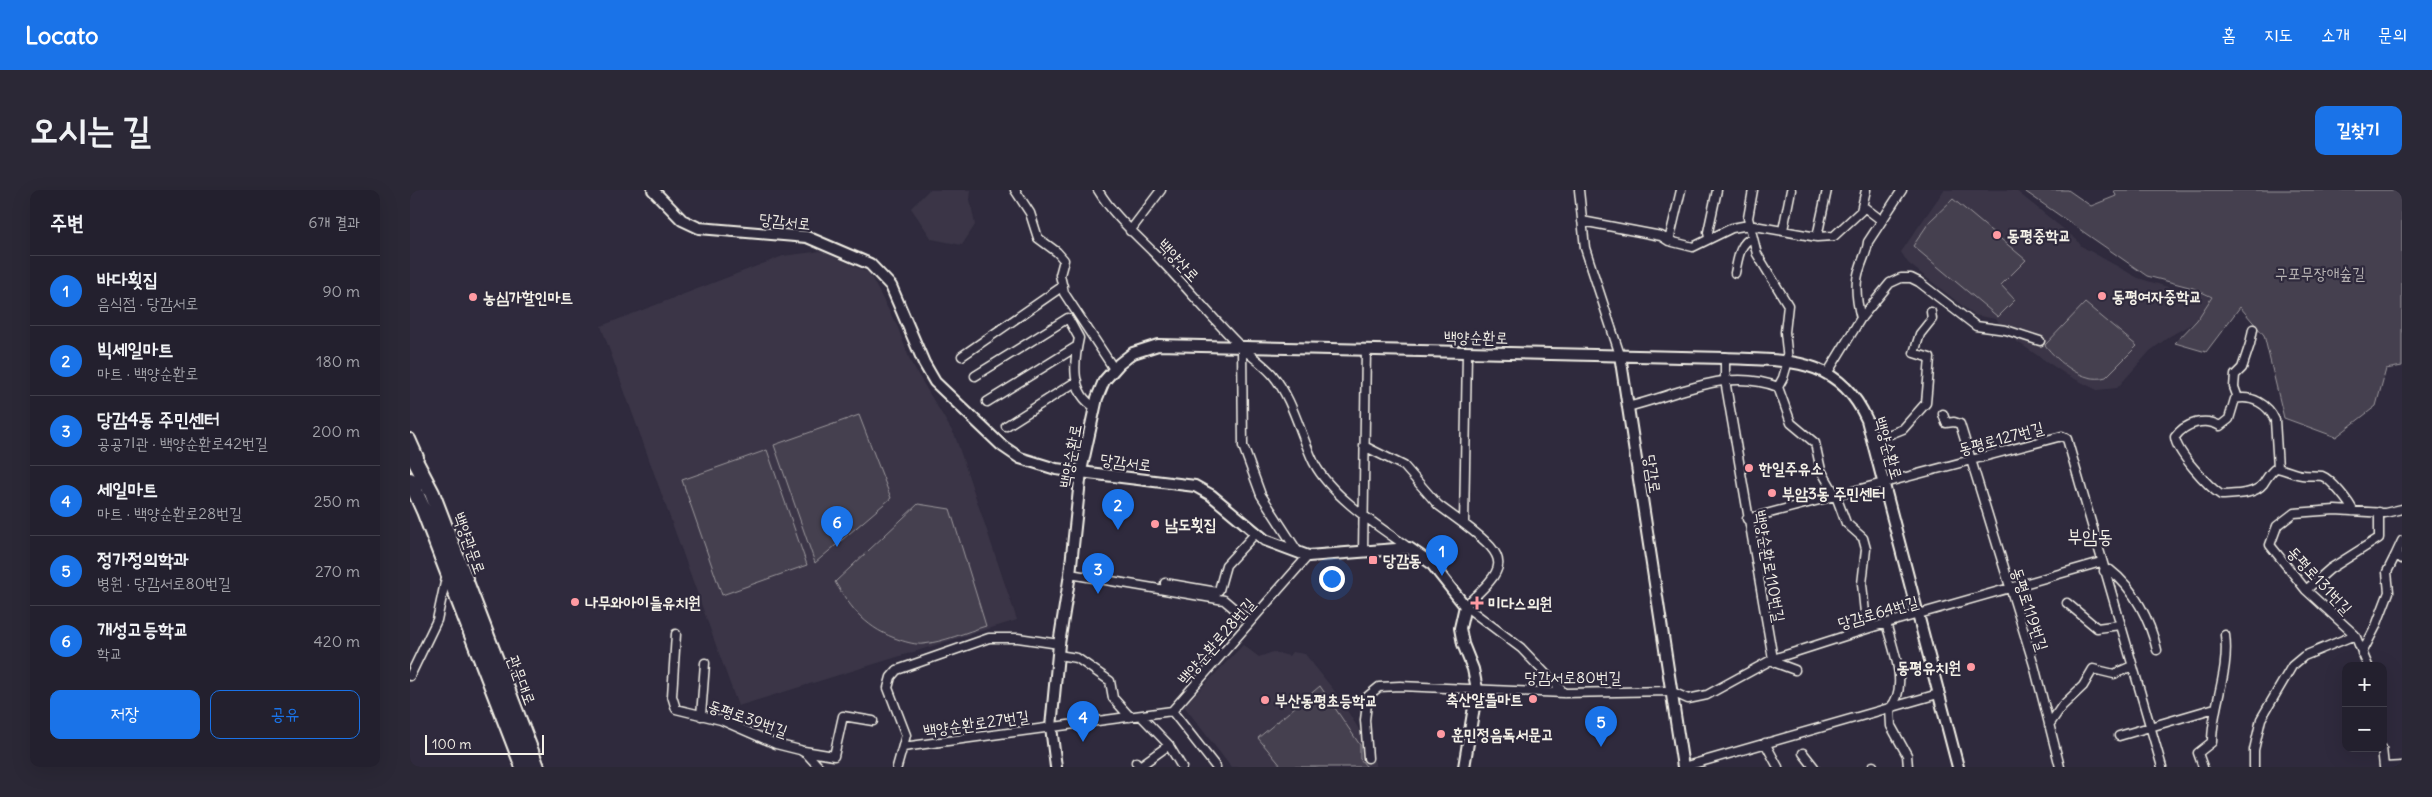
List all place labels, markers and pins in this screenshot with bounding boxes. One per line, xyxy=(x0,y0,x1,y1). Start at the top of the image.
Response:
place label: 동평중학교 xyxy=(2007,225,2071,245)
marker: 동평중학교 xyxy=(1991,229,2003,241)
place label: 동평여자중학교 xyxy=(2112,286,2202,306)
place label: 농심가할인마트 xyxy=(483,287,573,307)
marker: 동평여자중학교 xyxy=(2096,290,2108,302)
marker: 농심가할인마트 xyxy=(467,291,479,303)
place label: 한일주유소 xyxy=(1758,458,1824,478)
marker: 한일주유소 xyxy=(1743,462,1755,474)
place label: 부암3동 주민센터 xyxy=(1782,483,1885,503)
marker: 부암3동 주민센터 xyxy=(1766,487,1778,499)
pin: 2 xyxy=(1102,489,1134,530)
pin: 6 xyxy=(821,506,853,547)
place label: 남도횟집 xyxy=(1165,514,1217,534)
marker: 남도횟집 xyxy=(1149,518,1161,530)
pin: 1 xyxy=(1426,535,1458,576)
place label: 당감동 xyxy=(1383,550,1422,570)
pin: 3 xyxy=(1082,553,1114,594)
marker: 당감동 xyxy=(1367,554,1379,566)
place label: 나무와아이들유치원 xyxy=(585,592,701,612)
place label: 미다스의원 xyxy=(1488,593,1553,613)
marker: 나무와아이들유치원 xyxy=(569,596,581,608)
marker: 미다스의원 xyxy=(1470,596,1484,610)
place label: 동평유치원 xyxy=(1897,657,1961,677)
marker: 동평유치원 xyxy=(1965,661,1977,673)
place label: 축산알뜰마트 xyxy=(1446,689,1523,709)
place label: 부산동평초등학교 xyxy=(1275,690,1378,710)
marker: 축산알뜰마트 xyxy=(1527,693,1539,705)
marker: 부산동평초등학교 xyxy=(1259,694,1271,706)
pin: 4 xyxy=(1067,701,1099,742)
pin: 5 xyxy=(1585,706,1617,747)
place label: 훈민정음독서문고 xyxy=(1451,724,1554,744)
marker: 훈민정음독서문고 xyxy=(1435,728,1447,740)

